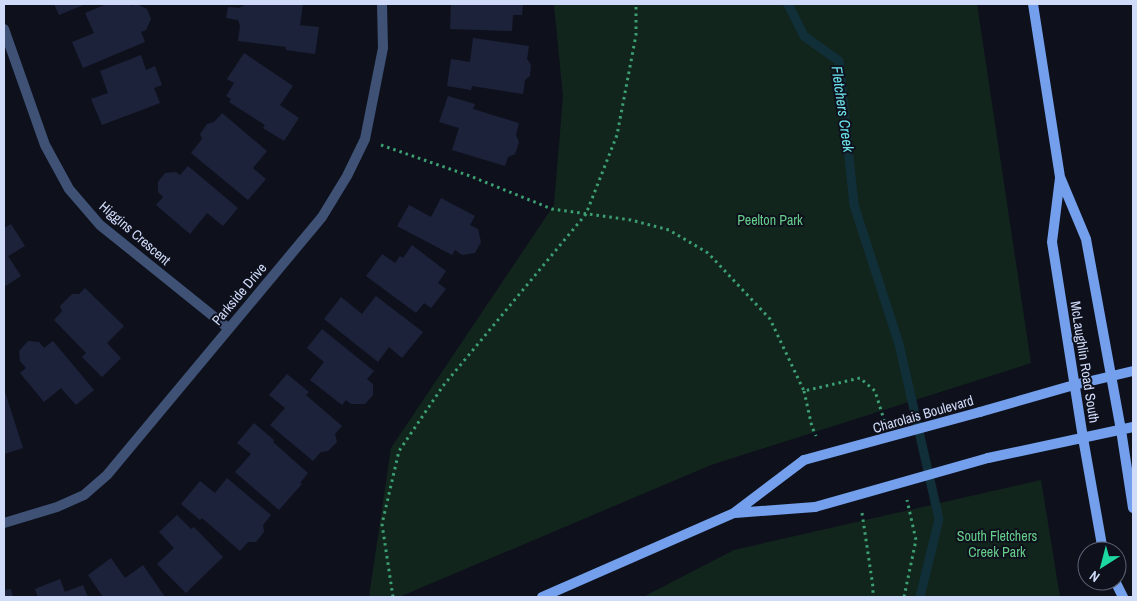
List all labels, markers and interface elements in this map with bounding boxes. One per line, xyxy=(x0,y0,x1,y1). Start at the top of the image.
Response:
water label: Fletchers Creek xyxy=(827,65,860,154)
street label: Higgins Crescent xyxy=(96,197,174,269)
park label: Peelton Park xyxy=(737,211,803,229)
street label: Parkside Drive xyxy=(208,259,270,329)
street label: McLaughlin Road South xyxy=(1066,300,1104,424)
street label: Charolais Boulevard xyxy=(871,391,975,437)
park label: South Fletchers Creek Park xyxy=(957,527,1037,561)
north arrow xyxy=(1077,541,1127,591)
text: N xyxy=(1086,567,1103,586)

